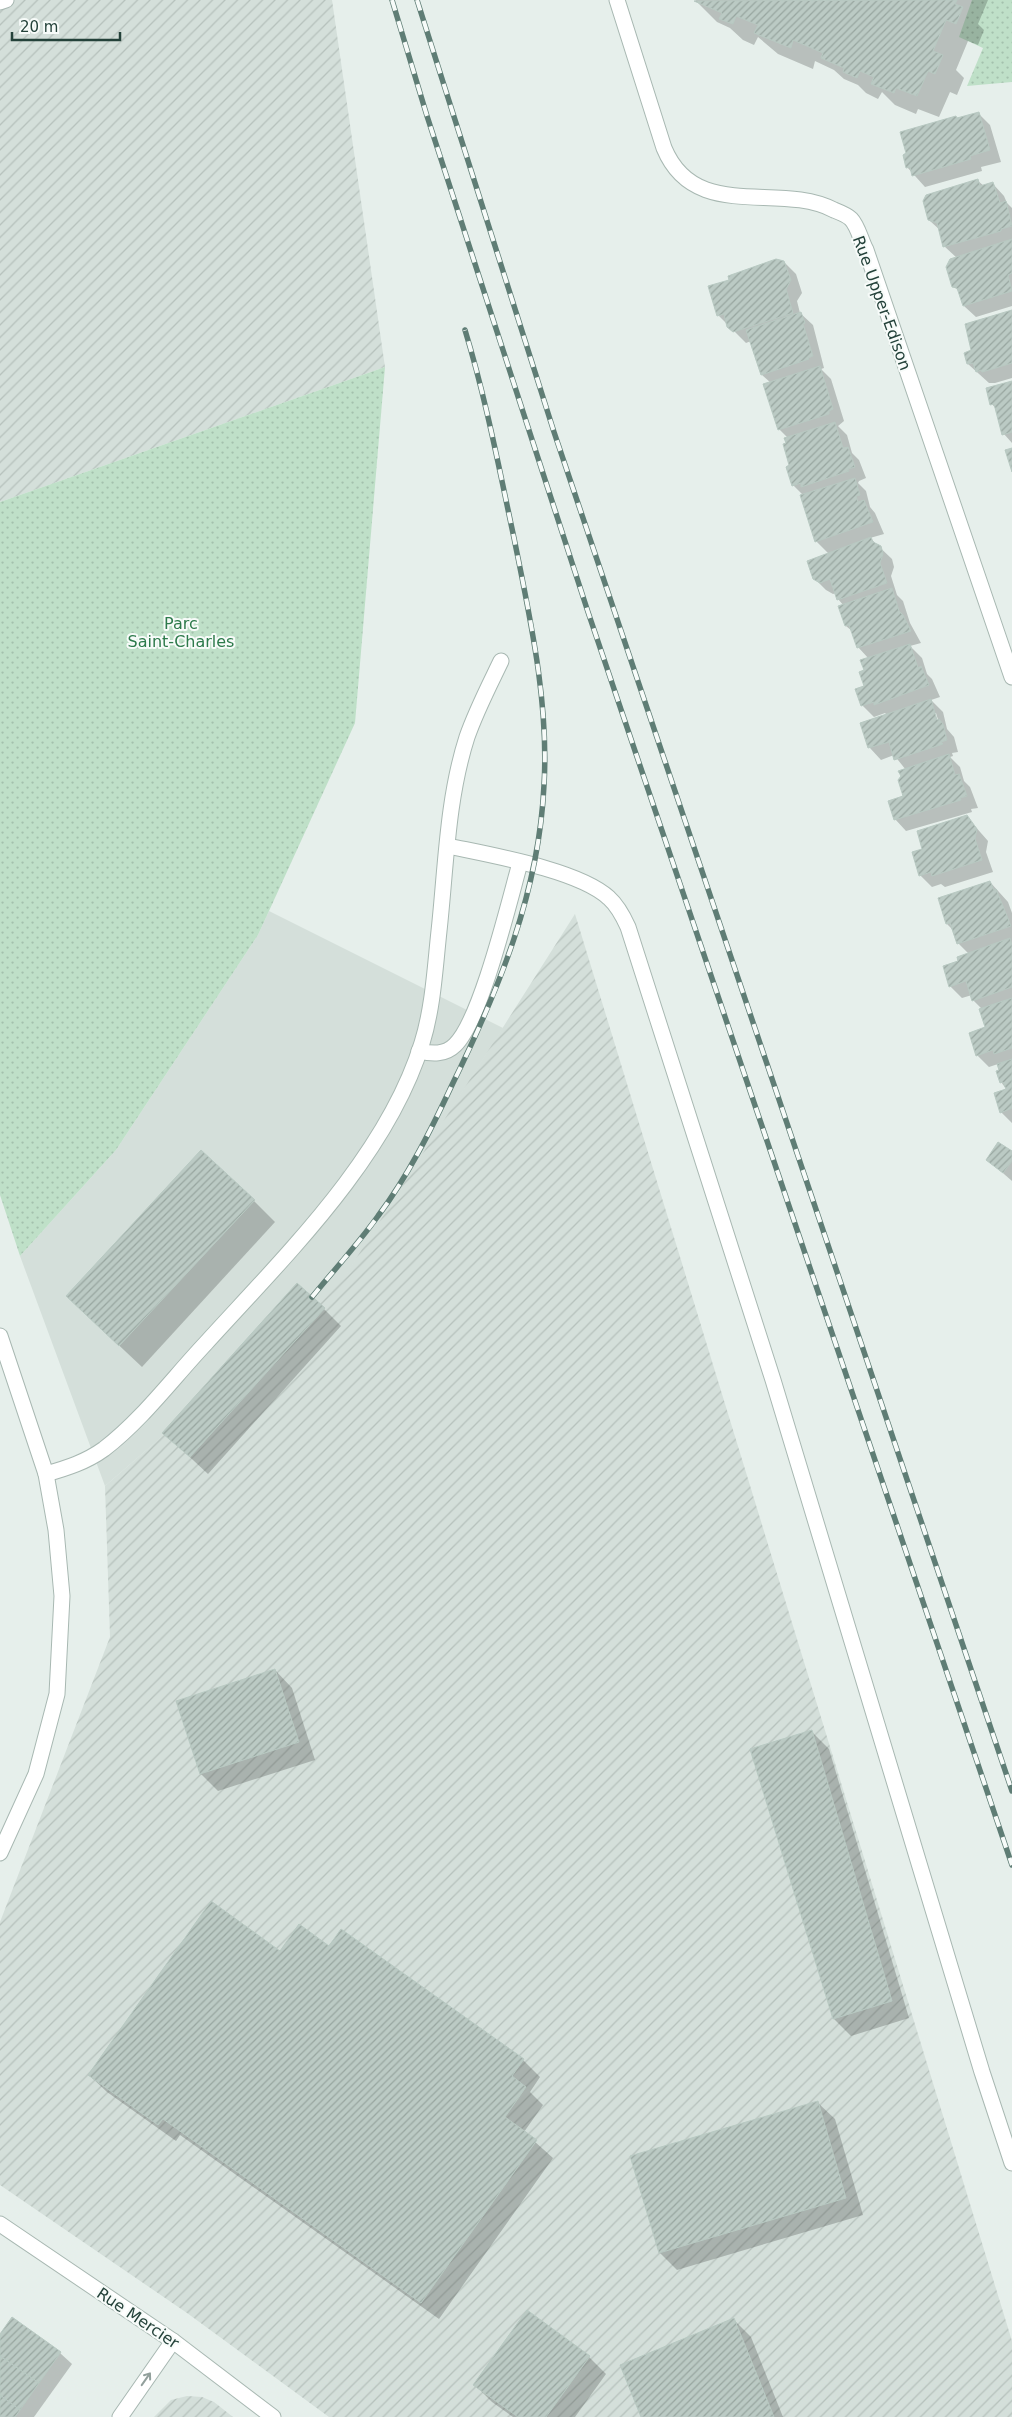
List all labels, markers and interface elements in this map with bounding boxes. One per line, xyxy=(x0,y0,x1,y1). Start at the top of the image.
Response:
scale bar xyxy=(12,10,120,42)
text: 20 m xyxy=(20,18,58,36)
street label: Rue Upper-Edison xyxy=(849,233,915,373)
park label: Parc Saint-Charles xyxy=(128,614,234,651)
street label: Rue Mercier xyxy=(93,2284,183,2353)
one-way arrow xyxy=(141,2373,152,2386)

